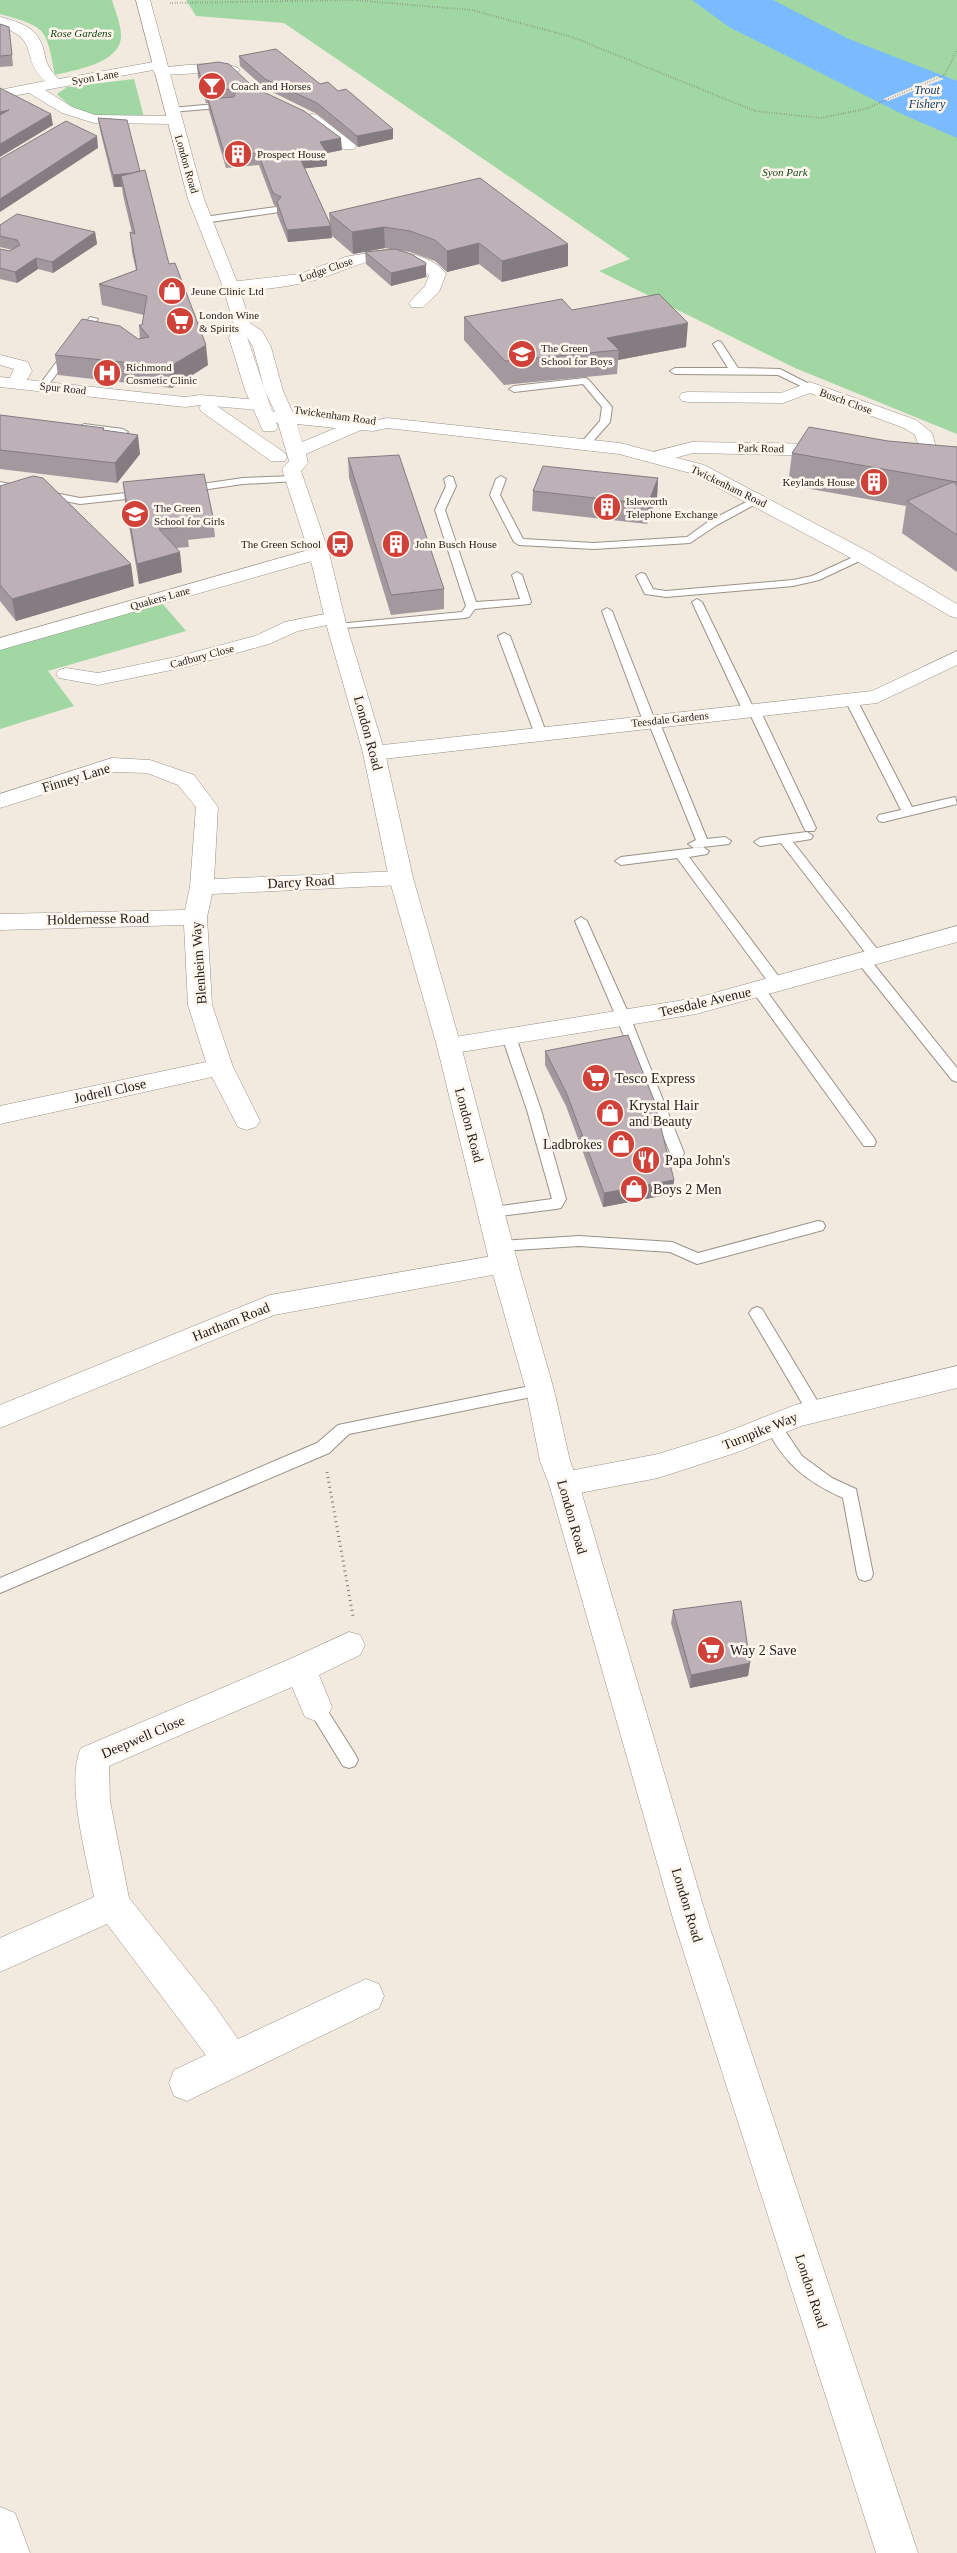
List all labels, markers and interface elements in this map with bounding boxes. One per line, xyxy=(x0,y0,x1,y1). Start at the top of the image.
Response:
park label: Rose Gardens xyxy=(49,27,112,39)
street label: Syon Lane xyxy=(71,67,119,87)
bar icon: Coach and Horses xyxy=(197,71,227,101)
place label: Coach and Horses xyxy=(231,80,311,92)
water label: Trout Fishery xyxy=(908,83,946,111)
street label: London Road xyxy=(173,133,201,195)
building icon: Prospect House xyxy=(223,139,253,169)
place label: Prospect House xyxy=(257,148,326,160)
park label: Syon Park xyxy=(762,166,809,178)
street label: Lodge Close xyxy=(298,254,354,284)
shop icon: Jeune Clinic Ltd xyxy=(157,276,187,306)
place label: Jeune Clinic Ltd xyxy=(191,285,264,297)
supermarket icon: London Wine & Spirits xyxy=(165,306,195,336)
place label: London Wine & Spirits xyxy=(199,309,259,334)
school or university icon: The Green School for Boys xyxy=(507,339,537,369)
place label: The Green School for Boys xyxy=(541,342,613,367)
hospital icon: Richmond Cosmetic Clinic xyxy=(92,358,122,388)
place label: Richmond Cosmetic Clinic xyxy=(126,361,197,386)
street label: Spur Road xyxy=(39,380,87,396)
street label: Busch Close xyxy=(818,386,874,416)
street label: Twickenham Road xyxy=(293,403,377,427)
street label: Park Road xyxy=(738,442,785,454)
street label: Twickenham Road xyxy=(689,462,769,510)
building icon: Keylands House xyxy=(859,467,889,497)
place label: Keylands House xyxy=(783,476,855,488)
building icon: Isleworth Telephone Exchange xyxy=(592,492,622,522)
place label: Isleworth Telephone Exchange xyxy=(626,495,718,520)
school or university icon: The Green School for Girls xyxy=(120,499,150,529)
place label: The Green School for Girls xyxy=(154,502,225,527)
bus stop icon: The Green School xyxy=(325,529,355,559)
building icon: John Busch House xyxy=(381,529,411,559)
place label: The Green School xyxy=(241,538,321,550)
place label: John Busch House xyxy=(415,538,497,550)
street label: Quakers Lane xyxy=(129,584,191,612)
street label: Cadbury Close xyxy=(169,642,235,670)
street label: London Road xyxy=(351,694,385,772)
street label: Teesdale Gardens xyxy=(631,709,709,729)
street label: Finney Lane xyxy=(40,761,112,795)
street label: Darcy Road xyxy=(267,873,335,891)
street label: Holdernesse Road xyxy=(47,911,149,927)
street label: Blenheim Way xyxy=(189,921,209,1005)
street label: Teesdale Avenue xyxy=(658,984,752,1020)
supermarket icon: Tesco Express xyxy=(581,1063,611,1093)
place label: Tesco Express xyxy=(615,1071,695,1086)
street label: Jodrell Close xyxy=(72,1076,148,1106)
street label: London Road xyxy=(452,1086,486,1164)
shop icon: Krystal Hair and Beauty xyxy=(595,1098,625,1128)
place label: Krystal Hair and Beauty xyxy=(629,1098,699,1129)
shop icon: Ladbrokes xyxy=(606,1129,636,1159)
place label: Ladbrokes xyxy=(543,1137,602,1152)
restaurant icon: Papa John's xyxy=(631,1145,661,1175)
place label: Papa John's xyxy=(665,1153,730,1168)
shop icon: Boys 2 Men xyxy=(619,1174,649,1204)
place label: Boys 2 Men xyxy=(653,1182,721,1197)
street label: Hartham Road xyxy=(190,1300,272,1344)
street label: Turnpike Way xyxy=(720,1409,800,1453)
street label: London Road xyxy=(554,1478,590,1556)
supermarket icon: Way 2 Save xyxy=(696,1635,726,1665)
place label: Way 2 Save xyxy=(730,1643,797,1658)
street label: Deepwell Close xyxy=(99,1713,187,1761)
street label: London Road xyxy=(669,1866,705,1944)
street label: London Road xyxy=(792,2252,830,2330)

